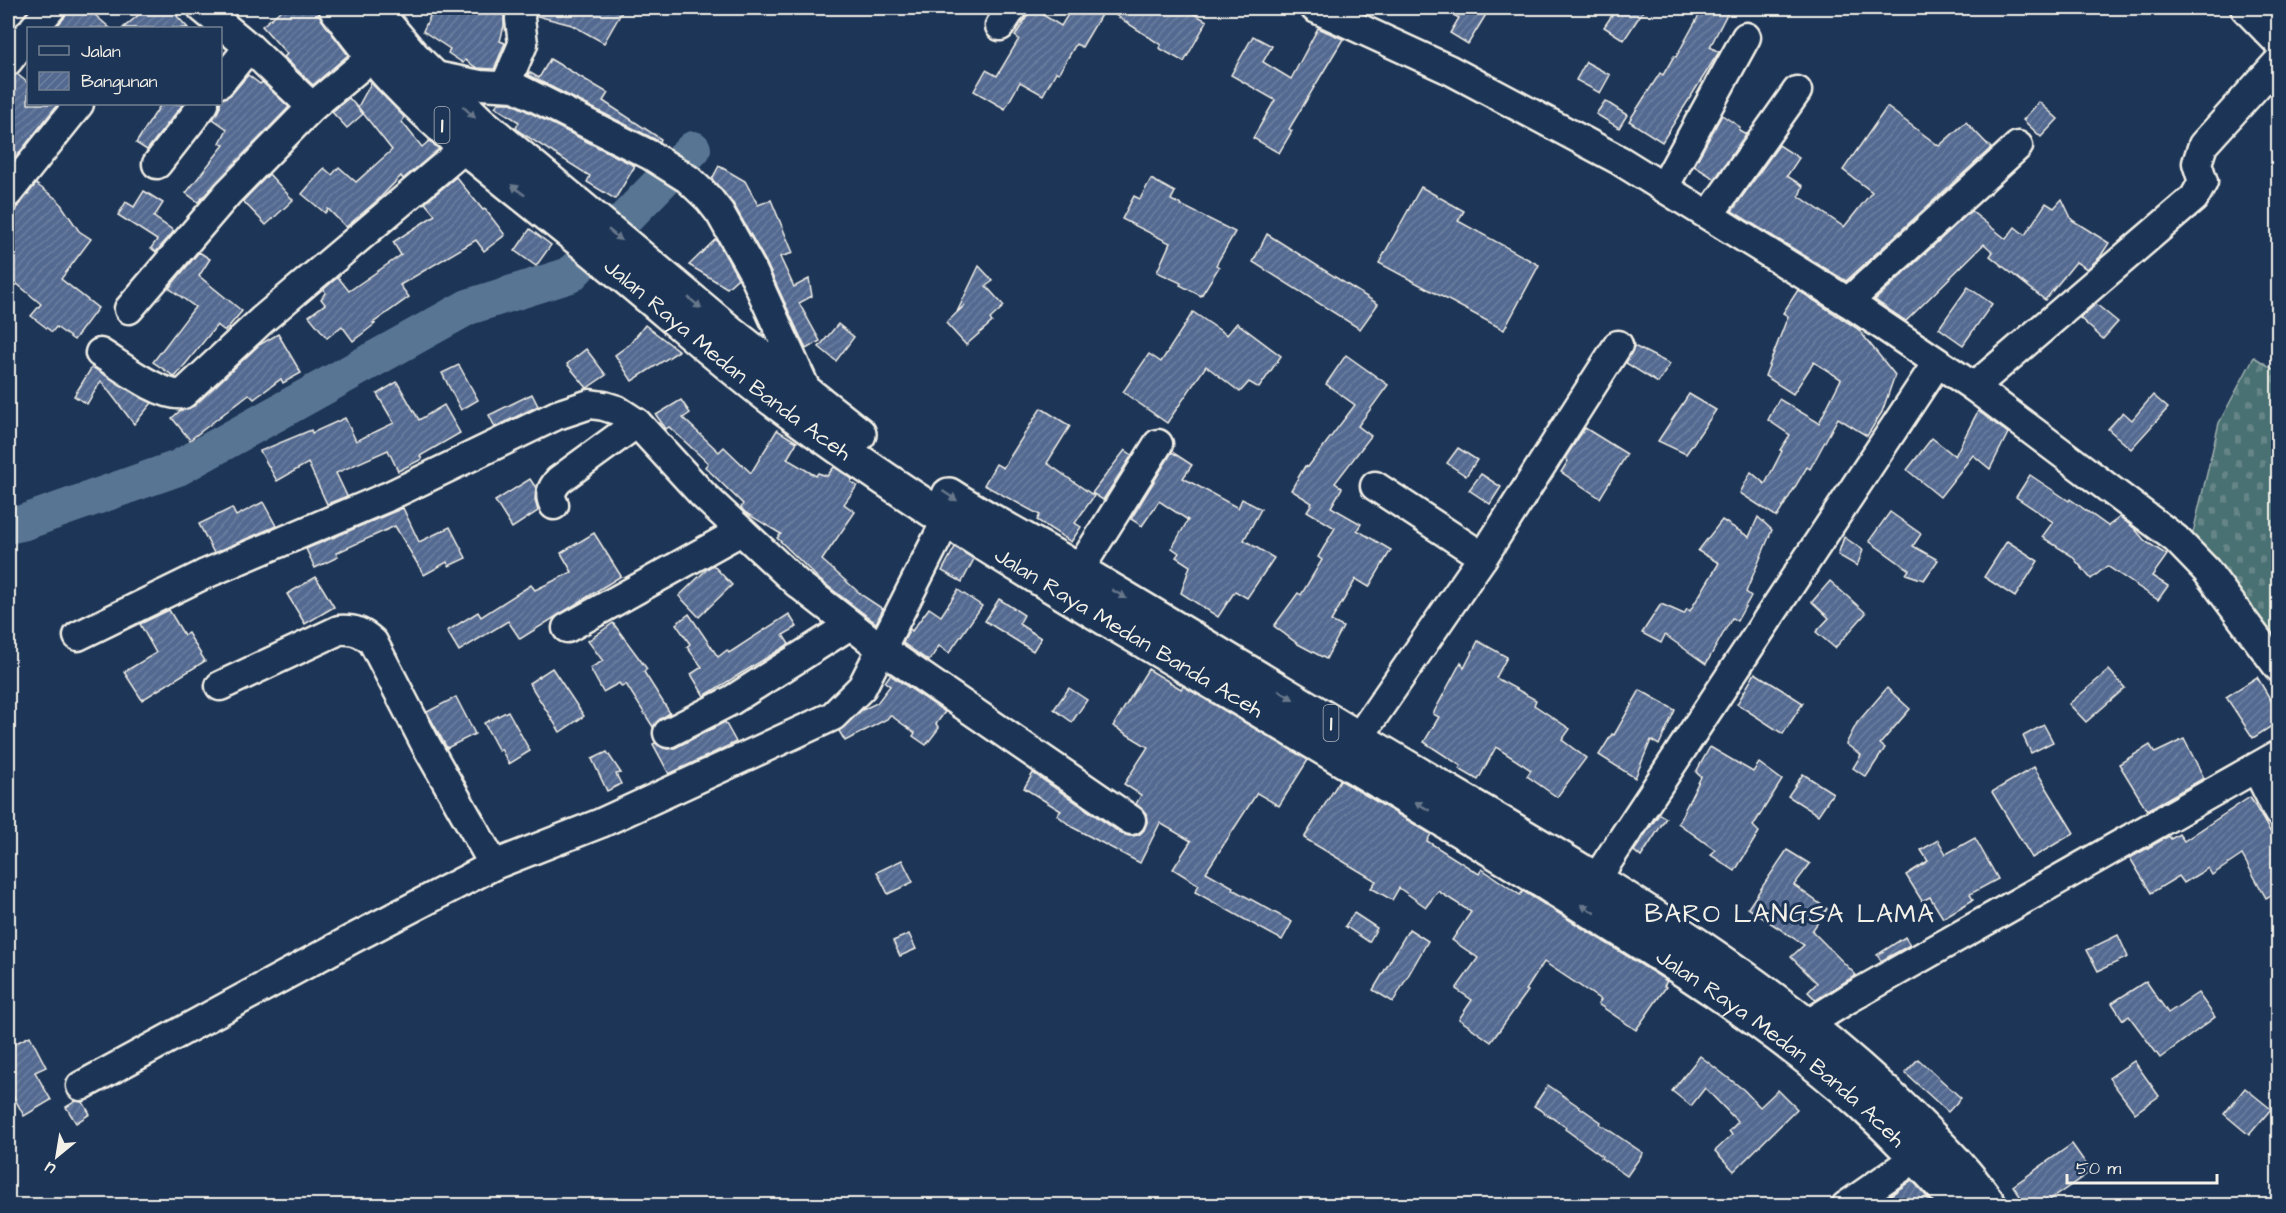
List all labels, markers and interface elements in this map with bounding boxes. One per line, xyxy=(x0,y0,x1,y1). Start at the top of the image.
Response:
legend xyxy=(27,27,222,105)
text: Jalan xyxy=(81,39,121,64)
text: Bangunan xyxy=(81,69,158,95)
one-way arrow xyxy=(461,105,476,119)
road number: 1 xyxy=(434,107,450,143)
one-way arrow xyxy=(510,184,526,197)
one-way arrow xyxy=(607,228,622,241)
street label: Jalan Raya Medan Banda Aceh xyxy=(597,252,857,468)
one-way arrow xyxy=(687,296,702,309)
one-way arrow xyxy=(942,491,959,502)
street label: Jalan Raya Medan Banda Aceh xyxy=(988,540,1269,726)
one-way arrow xyxy=(1111,589,1127,600)
one-way arrow xyxy=(1278,690,1294,701)
road number: 1 xyxy=(1324,705,1338,741)
one-way arrow xyxy=(1414,800,1430,811)
district label: BARO LANGSA LAMA xyxy=(1644,896,1936,932)
one-way arrow xyxy=(1580,903,1596,914)
street label: Jalan Raya Medan Banda Aceh xyxy=(1650,942,1912,1155)
north arrow xyxy=(27,1126,87,1186)
scale bar xyxy=(2067,1147,2217,1185)
text: U xyxy=(41,1156,59,1180)
text: 50 m xyxy=(2076,1156,2121,1181)

